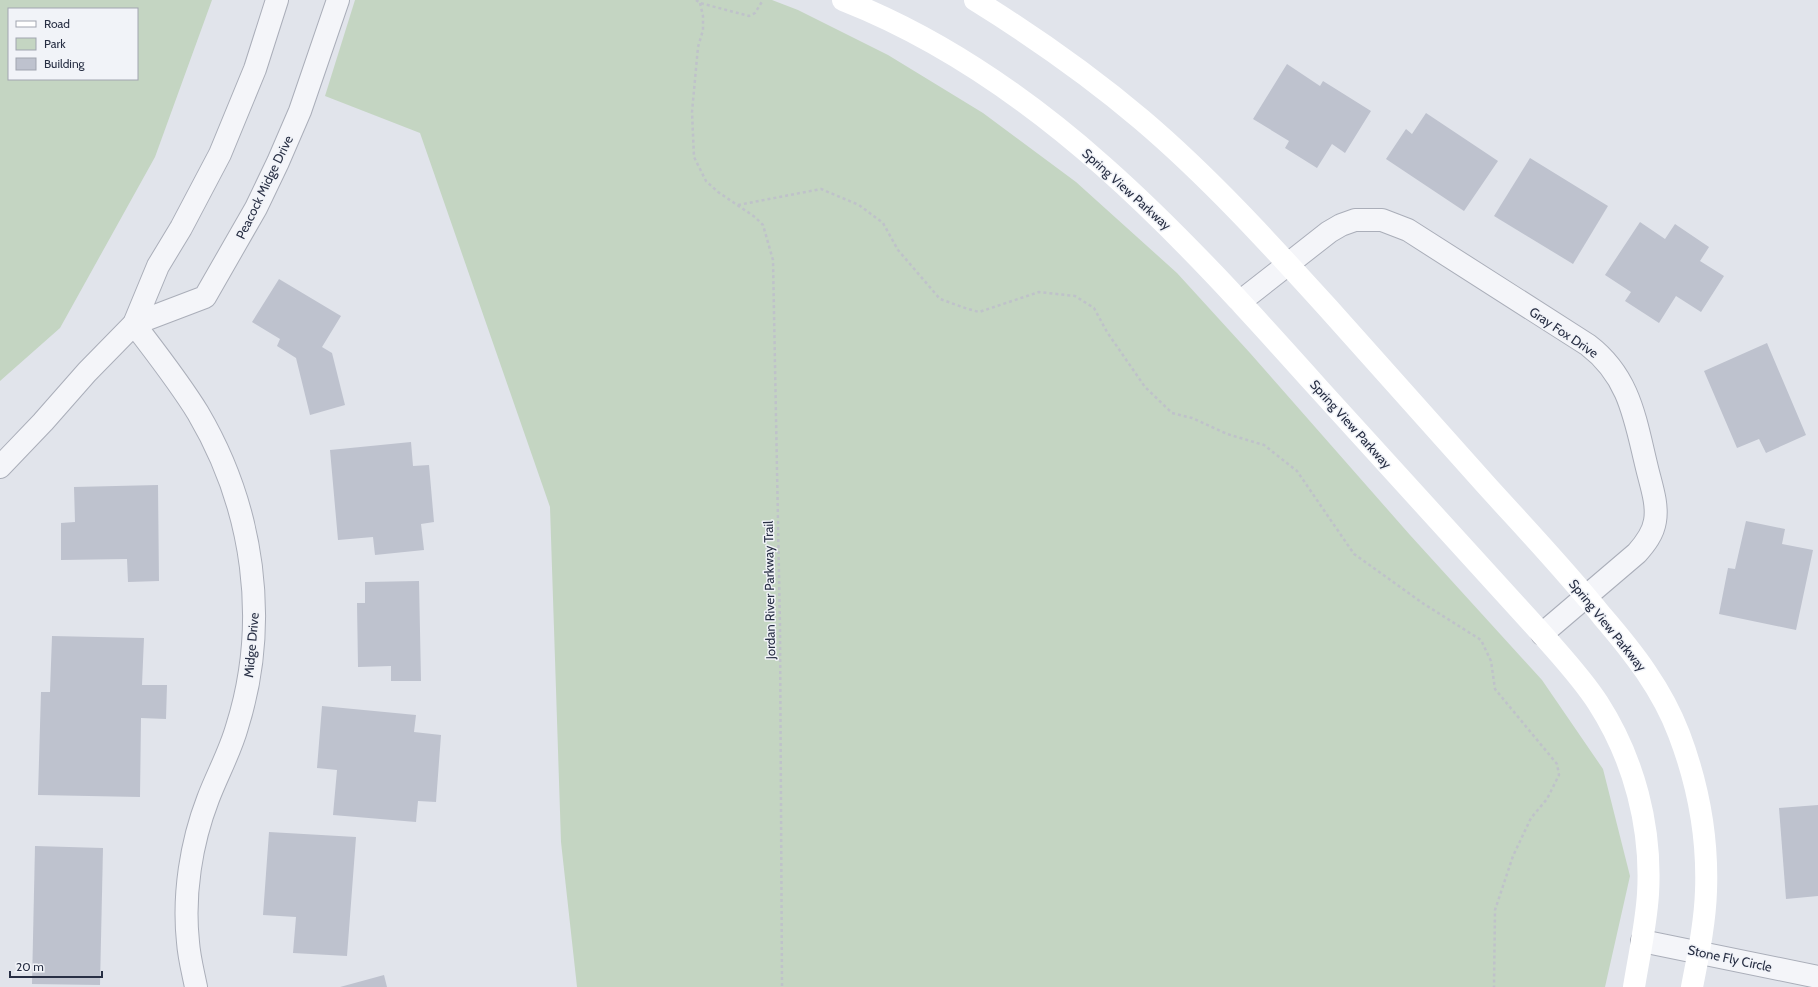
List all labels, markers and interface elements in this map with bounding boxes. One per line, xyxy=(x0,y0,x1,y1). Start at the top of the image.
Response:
legend xyxy=(8,8,138,80)
text: Road xyxy=(44,16,70,31)
text: Park xyxy=(44,36,66,51)
text: Building xyxy=(44,56,86,71)
street label: Peacock Midge Drive xyxy=(232,132,296,241)
street label: Spring View Parkway xyxy=(1079,145,1175,233)
street label: Gray Fox Drive xyxy=(1527,303,1602,361)
street label: Spring View Parkway xyxy=(1307,376,1395,472)
street label: Jordan River Parkway Trail xyxy=(760,521,778,660)
street label: Spring View Parkway xyxy=(1566,576,1650,675)
street label: Midge Drive xyxy=(240,611,262,678)
street label: Stone Fly Circle xyxy=(1686,941,1774,975)
scale bar xyxy=(10,953,102,979)
text: 20 m xyxy=(16,959,44,974)

